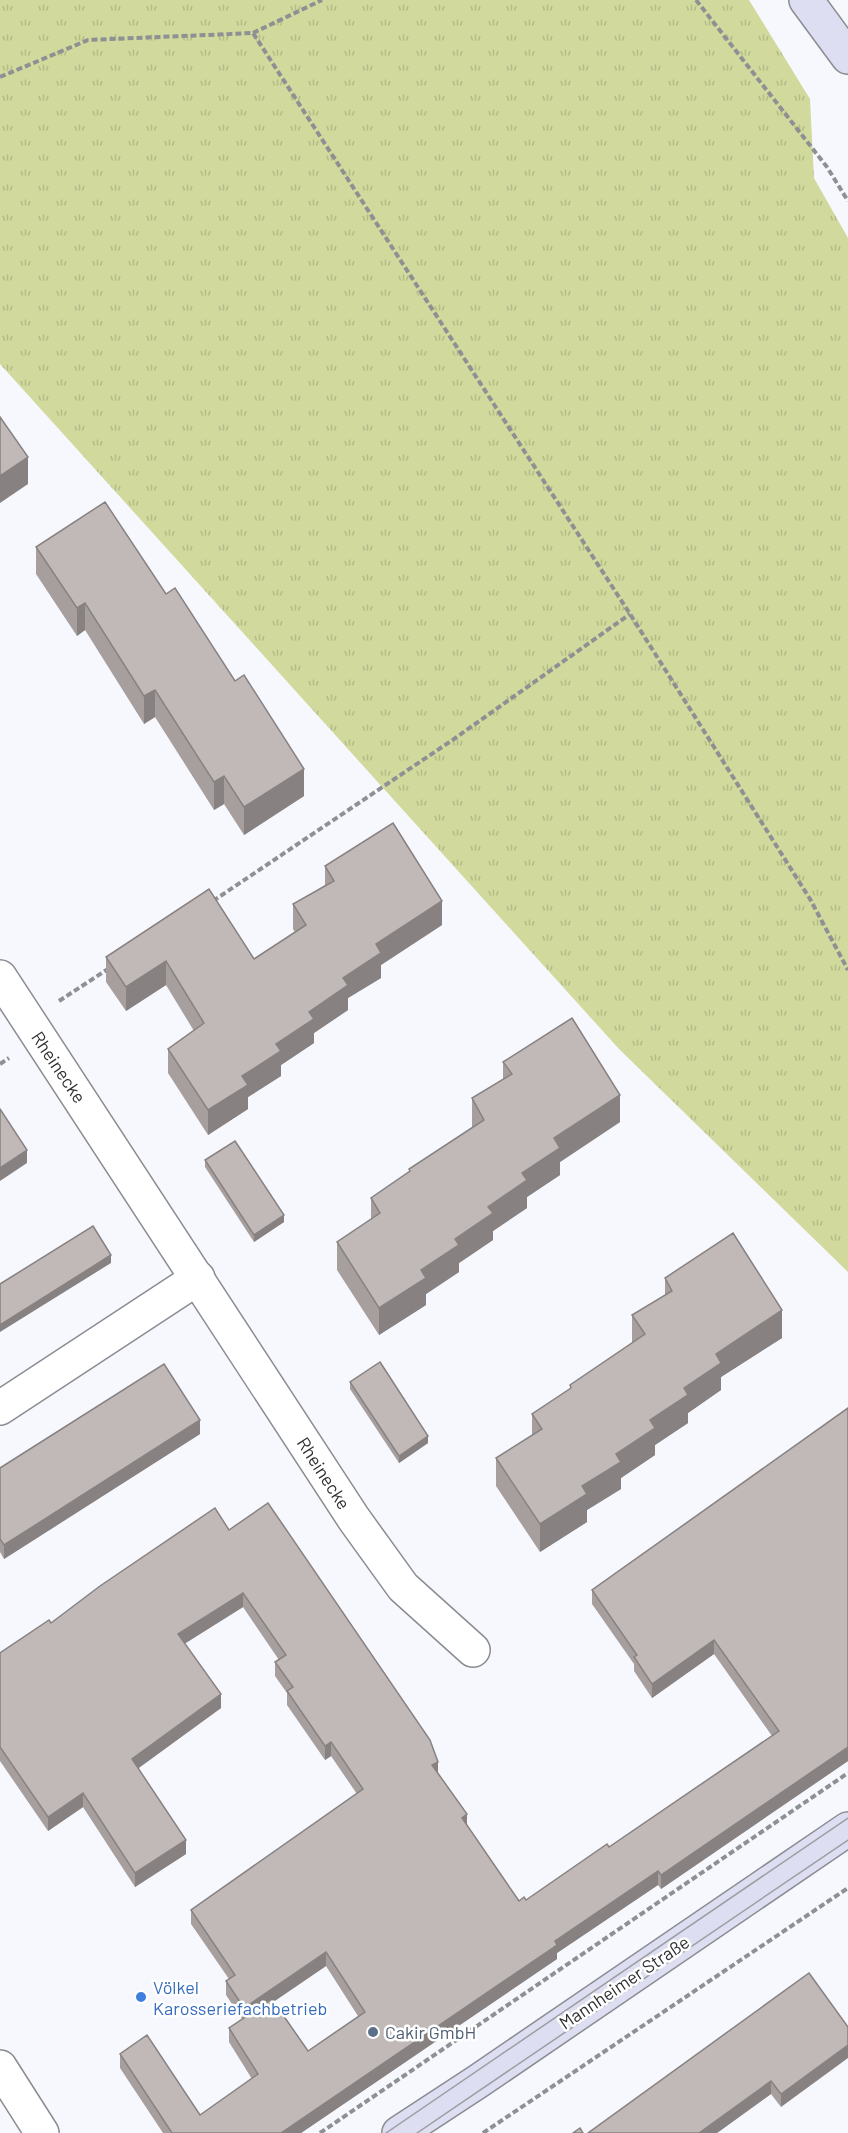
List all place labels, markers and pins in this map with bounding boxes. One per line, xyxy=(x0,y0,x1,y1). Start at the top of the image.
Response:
place label: Völkel Karosseriefachbetrieb xyxy=(153,1976,327,2019)
marker: Völkel Karosseriefachbetrieb xyxy=(134,1990,148,2004)
place label: Cakir GmbH xyxy=(385,2021,476,2043)
marker: Cakir GmbH xyxy=(366,2025,380,2039)

